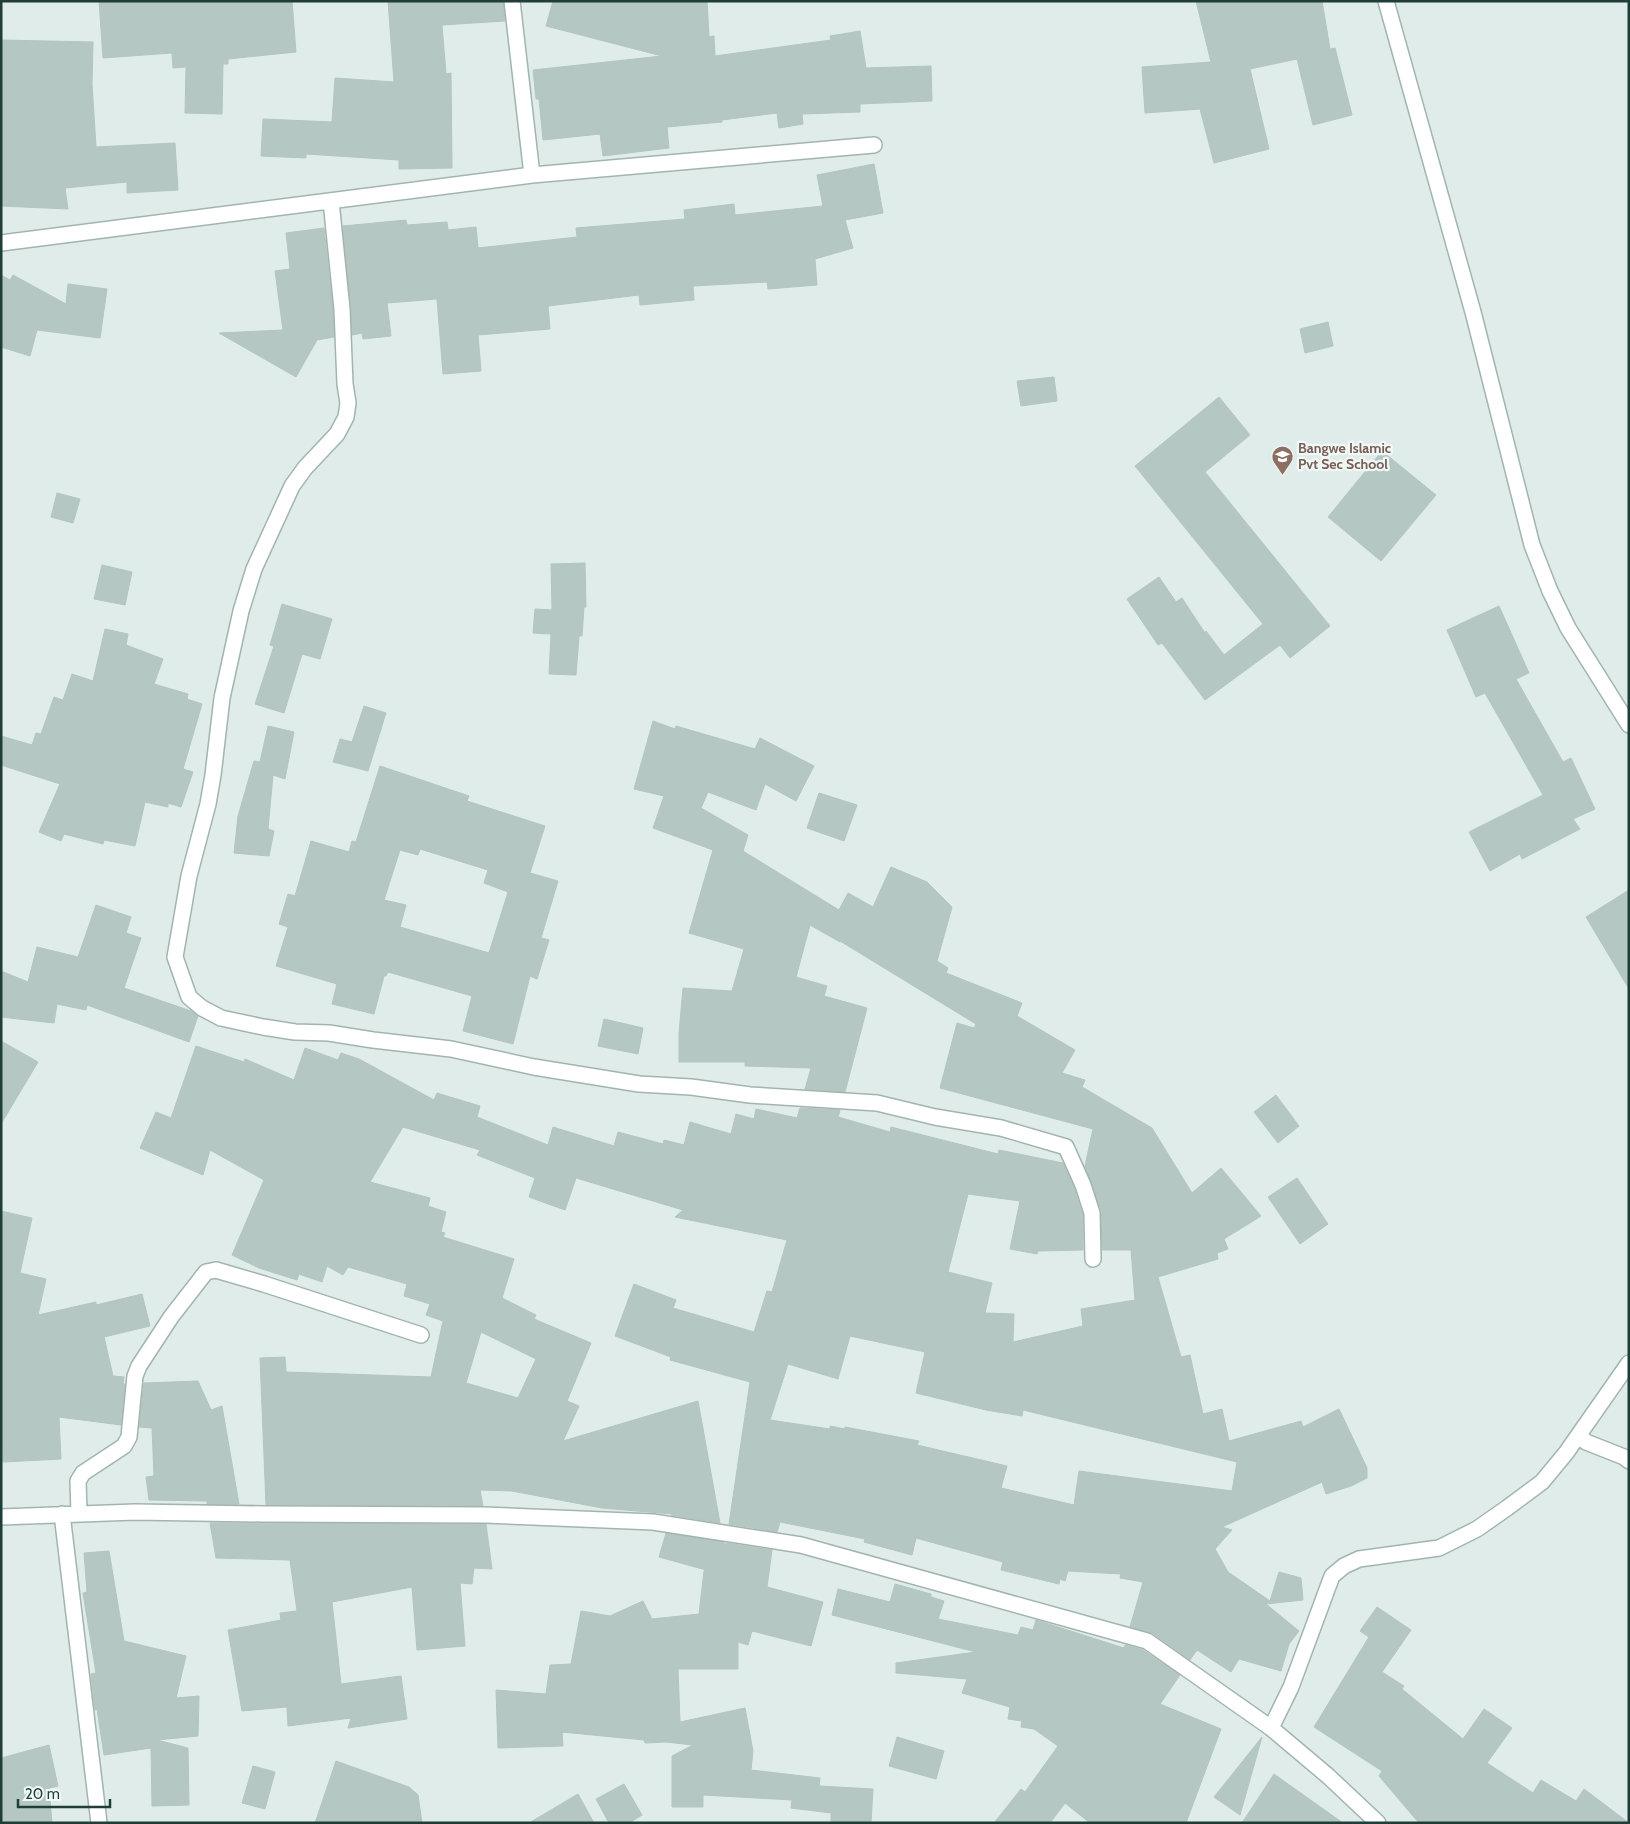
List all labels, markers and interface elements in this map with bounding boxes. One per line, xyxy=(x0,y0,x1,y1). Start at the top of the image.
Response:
place label: Bangwe Islamic Pvt Sec School xyxy=(1298,439,1392,473)
school or university icon: Bangwe Islamic Pvt Sec School xyxy=(1270,444,1294,475)
scale bar xyxy=(18,1776,110,1808)
text: 20 m xyxy=(25,1785,60,1803)

